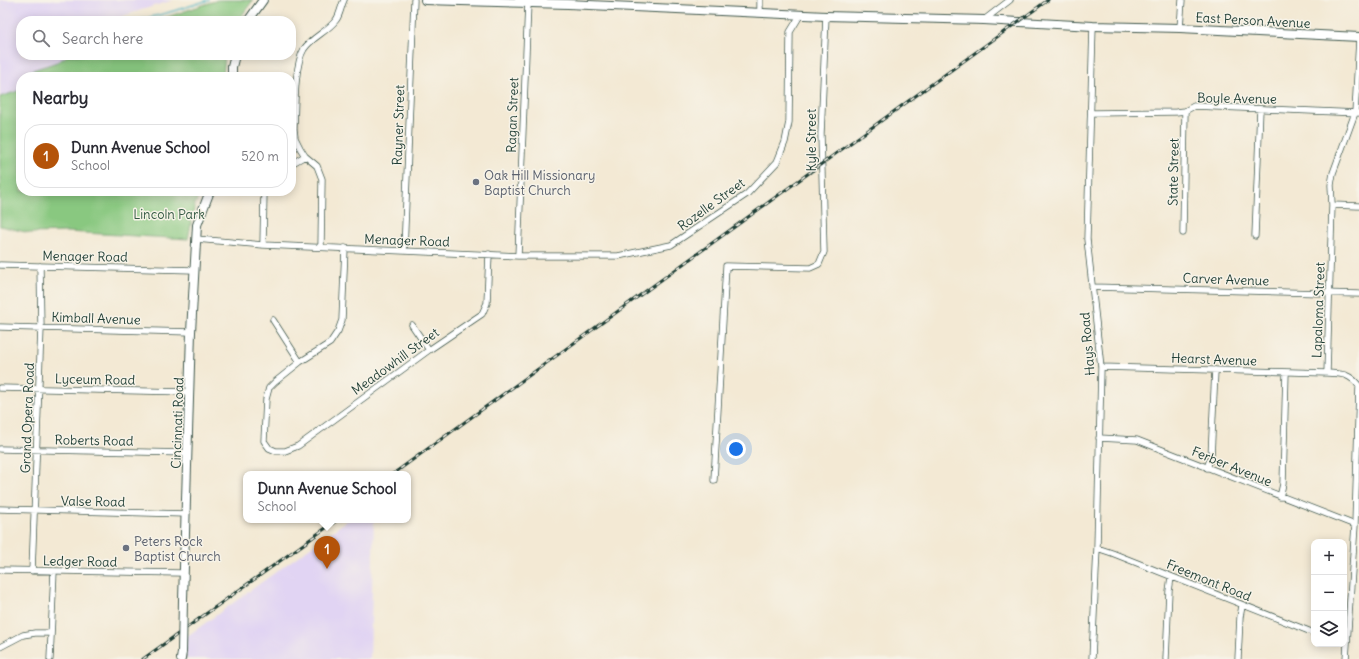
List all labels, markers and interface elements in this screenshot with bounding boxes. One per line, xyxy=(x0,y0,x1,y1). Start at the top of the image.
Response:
street label: East Person Avenue xyxy=(1195,9,1311,32)
search box xyxy=(16,16,296,60)
icon: search xyxy=(30,27,52,49)
text: Search here xyxy=(62,29,143,48)
street label: Ragan Street xyxy=(503,76,522,153)
street label: Rayner Street xyxy=(389,84,408,166)
text: Nearby xyxy=(32,87,88,109)
street label: Boyle Avenue xyxy=(1197,89,1277,108)
street label: Kyle Street xyxy=(803,108,820,172)
street label: State Street xyxy=(1164,137,1183,206)
text: Dunn Avenue School xyxy=(71,138,210,157)
text: 1 xyxy=(43,148,49,165)
text: 520 m xyxy=(241,148,279,165)
text: School xyxy=(71,157,110,174)
place label: Oak Hill Missionary Baptist Church xyxy=(484,167,595,199)
street label: Rozelle Street xyxy=(674,174,749,234)
marker: Oak Hill Missionary Baptist Church xyxy=(471,177,481,187)
park label: Lincoln Park xyxy=(133,206,205,223)
street label: Menager Road xyxy=(364,231,450,250)
street label: Menager Road xyxy=(42,247,128,266)
street label: Lapaloma Street xyxy=(1308,261,1329,358)
street label: Carver Avenue xyxy=(1182,269,1269,290)
street label: Kimball Avenue xyxy=(51,308,141,329)
street label: Hays Road xyxy=(1076,311,1099,376)
street label: Meadowhill Street xyxy=(348,324,443,399)
street label: Hearst Avenue xyxy=(1171,350,1257,369)
street label: Grand Opera Road xyxy=(17,362,38,474)
street label: Lyceum Road xyxy=(55,370,136,389)
street label: Cincinnati Road xyxy=(167,376,188,469)
street label: Roberts Road xyxy=(54,431,134,450)
your location xyxy=(726,439,746,459)
street label: Ferber Avenue xyxy=(1189,443,1274,490)
popup xyxy=(243,471,411,523)
text: Dunn Avenue School xyxy=(257,479,397,498)
street label: Valse Road xyxy=(61,492,126,511)
text: School xyxy=(257,498,296,515)
place label: Peters Rock Baptist Church xyxy=(134,533,221,565)
pin: 1 xyxy=(314,536,340,569)
map controls xyxy=(1311,539,1347,647)
button: + xyxy=(1311,539,1347,575)
marker: Peters Rock Baptist Church xyxy=(121,543,131,553)
street label: Ledger Road xyxy=(43,552,118,571)
street label: Freemont Road xyxy=(1164,556,1254,605)
button: − xyxy=(1311,575,1347,611)
button: layers xyxy=(1311,611,1347,647)

